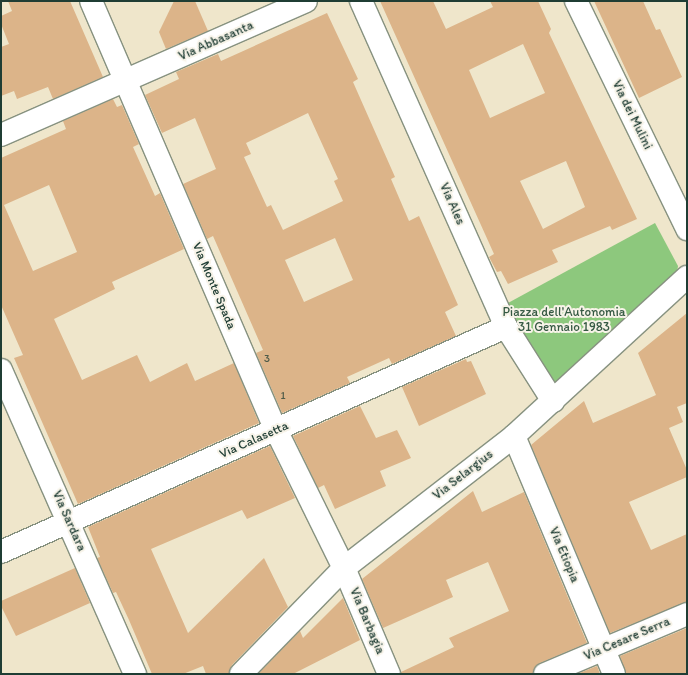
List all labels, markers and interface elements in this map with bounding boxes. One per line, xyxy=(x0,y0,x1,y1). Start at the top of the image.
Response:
street label: Via Abbasanta xyxy=(176,18,256,64)
street label: Via dei Mulini xyxy=(609,78,655,152)
street label: Via Ales xyxy=(436,181,468,227)
street label: Via Monte Spada xyxy=(189,240,239,332)
park label: Piazza dell'Autonomia 31 Gennaio 1983 xyxy=(502,305,626,336)
house number: 3 xyxy=(264,352,270,366)
house number: 1 xyxy=(280,389,286,403)
street label: Via Calasetta xyxy=(217,418,291,462)
street label: Via Selargius xyxy=(430,447,496,503)
street label: Via Sardara xyxy=(49,488,89,554)
street label: Via Etiopia xyxy=(545,525,583,585)
street label: Via Barbagia xyxy=(346,585,388,657)
street label: Via Cesare Serra xyxy=(582,614,672,664)

